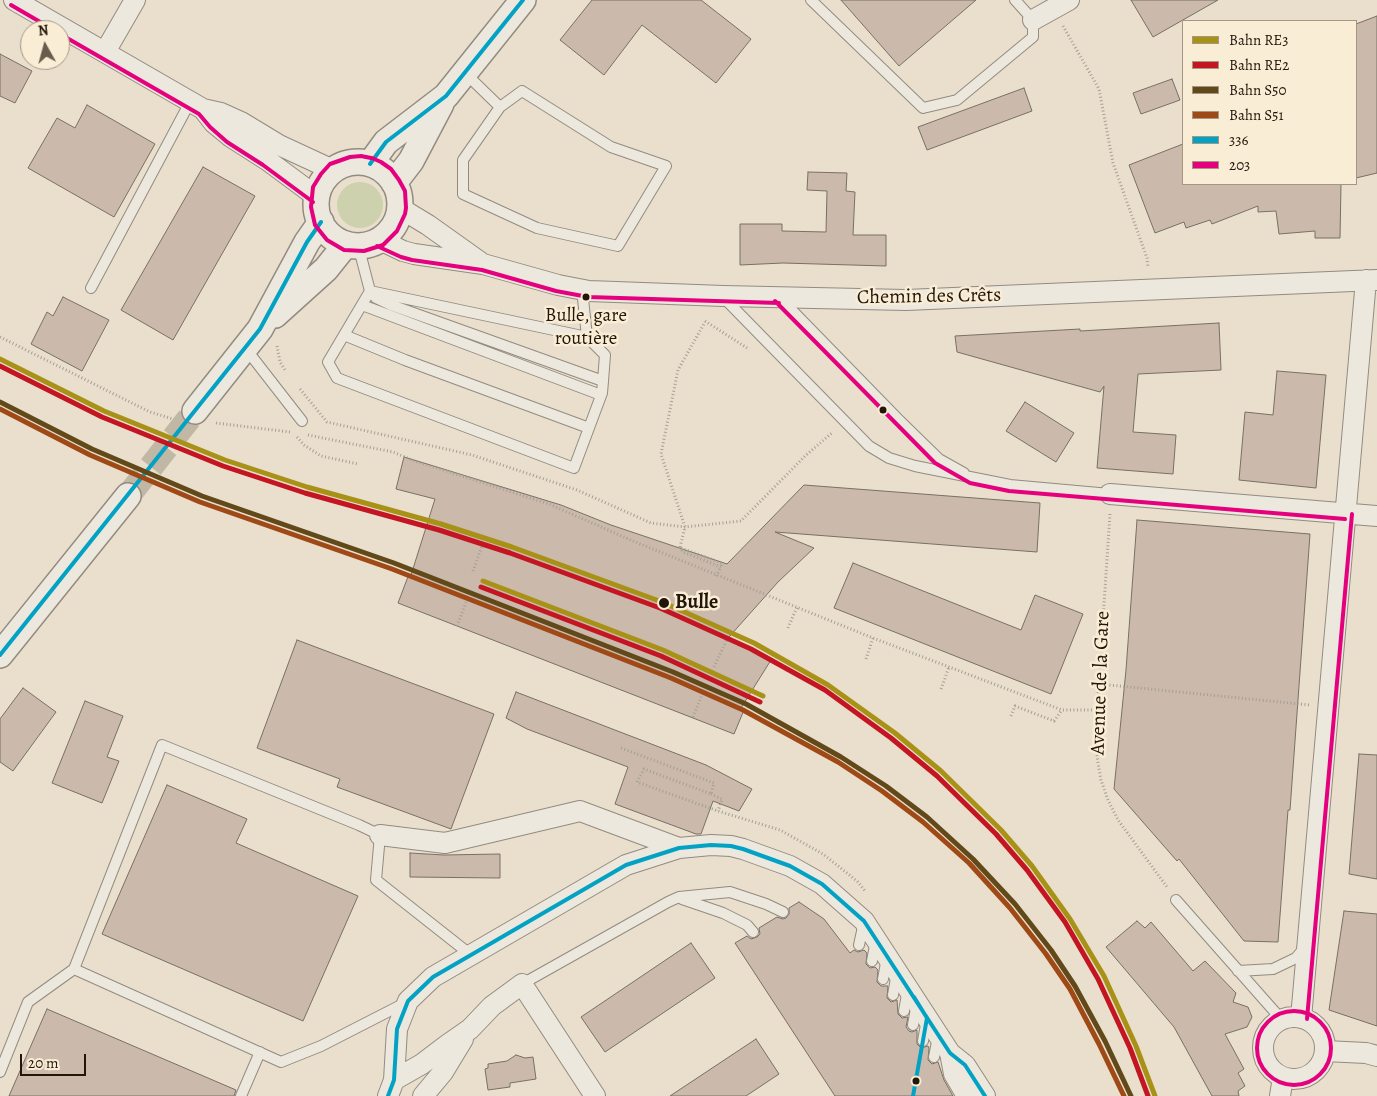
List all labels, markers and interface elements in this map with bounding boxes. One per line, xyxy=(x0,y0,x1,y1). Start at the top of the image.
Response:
north arrow xyxy=(20,20,70,70)
legend xyxy=(1182,20,1357,185)
text: N xyxy=(37,21,49,41)
text: Bahn RE3 xyxy=(1229,30,1288,50)
text: Bahn RE2 xyxy=(1229,55,1289,75)
text: Bahn S50 xyxy=(1229,80,1287,100)
text: Bahn S51 xyxy=(1229,105,1284,125)
text: 336 xyxy=(1229,130,1248,150)
text: 203 xyxy=(1229,155,1250,175)
street label: Chemin des Crêts xyxy=(857,284,1001,310)
marker: Bulle, gare routière xyxy=(581,292,591,302)
place label: Bulle, gare routière xyxy=(545,305,627,349)
unlabelled marker xyxy=(878,405,888,415)
place label: Bulle xyxy=(675,591,718,615)
marker: Bulle xyxy=(657,596,671,610)
street label: Avenue de la Gare xyxy=(1086,611,1116,755)
scale bar xyxy=(22,1044,89,1076)
text: 20 m xyxy=(28,1053,59,1073)
unlabelled marker xyxy=(911,1076,921,1086)

